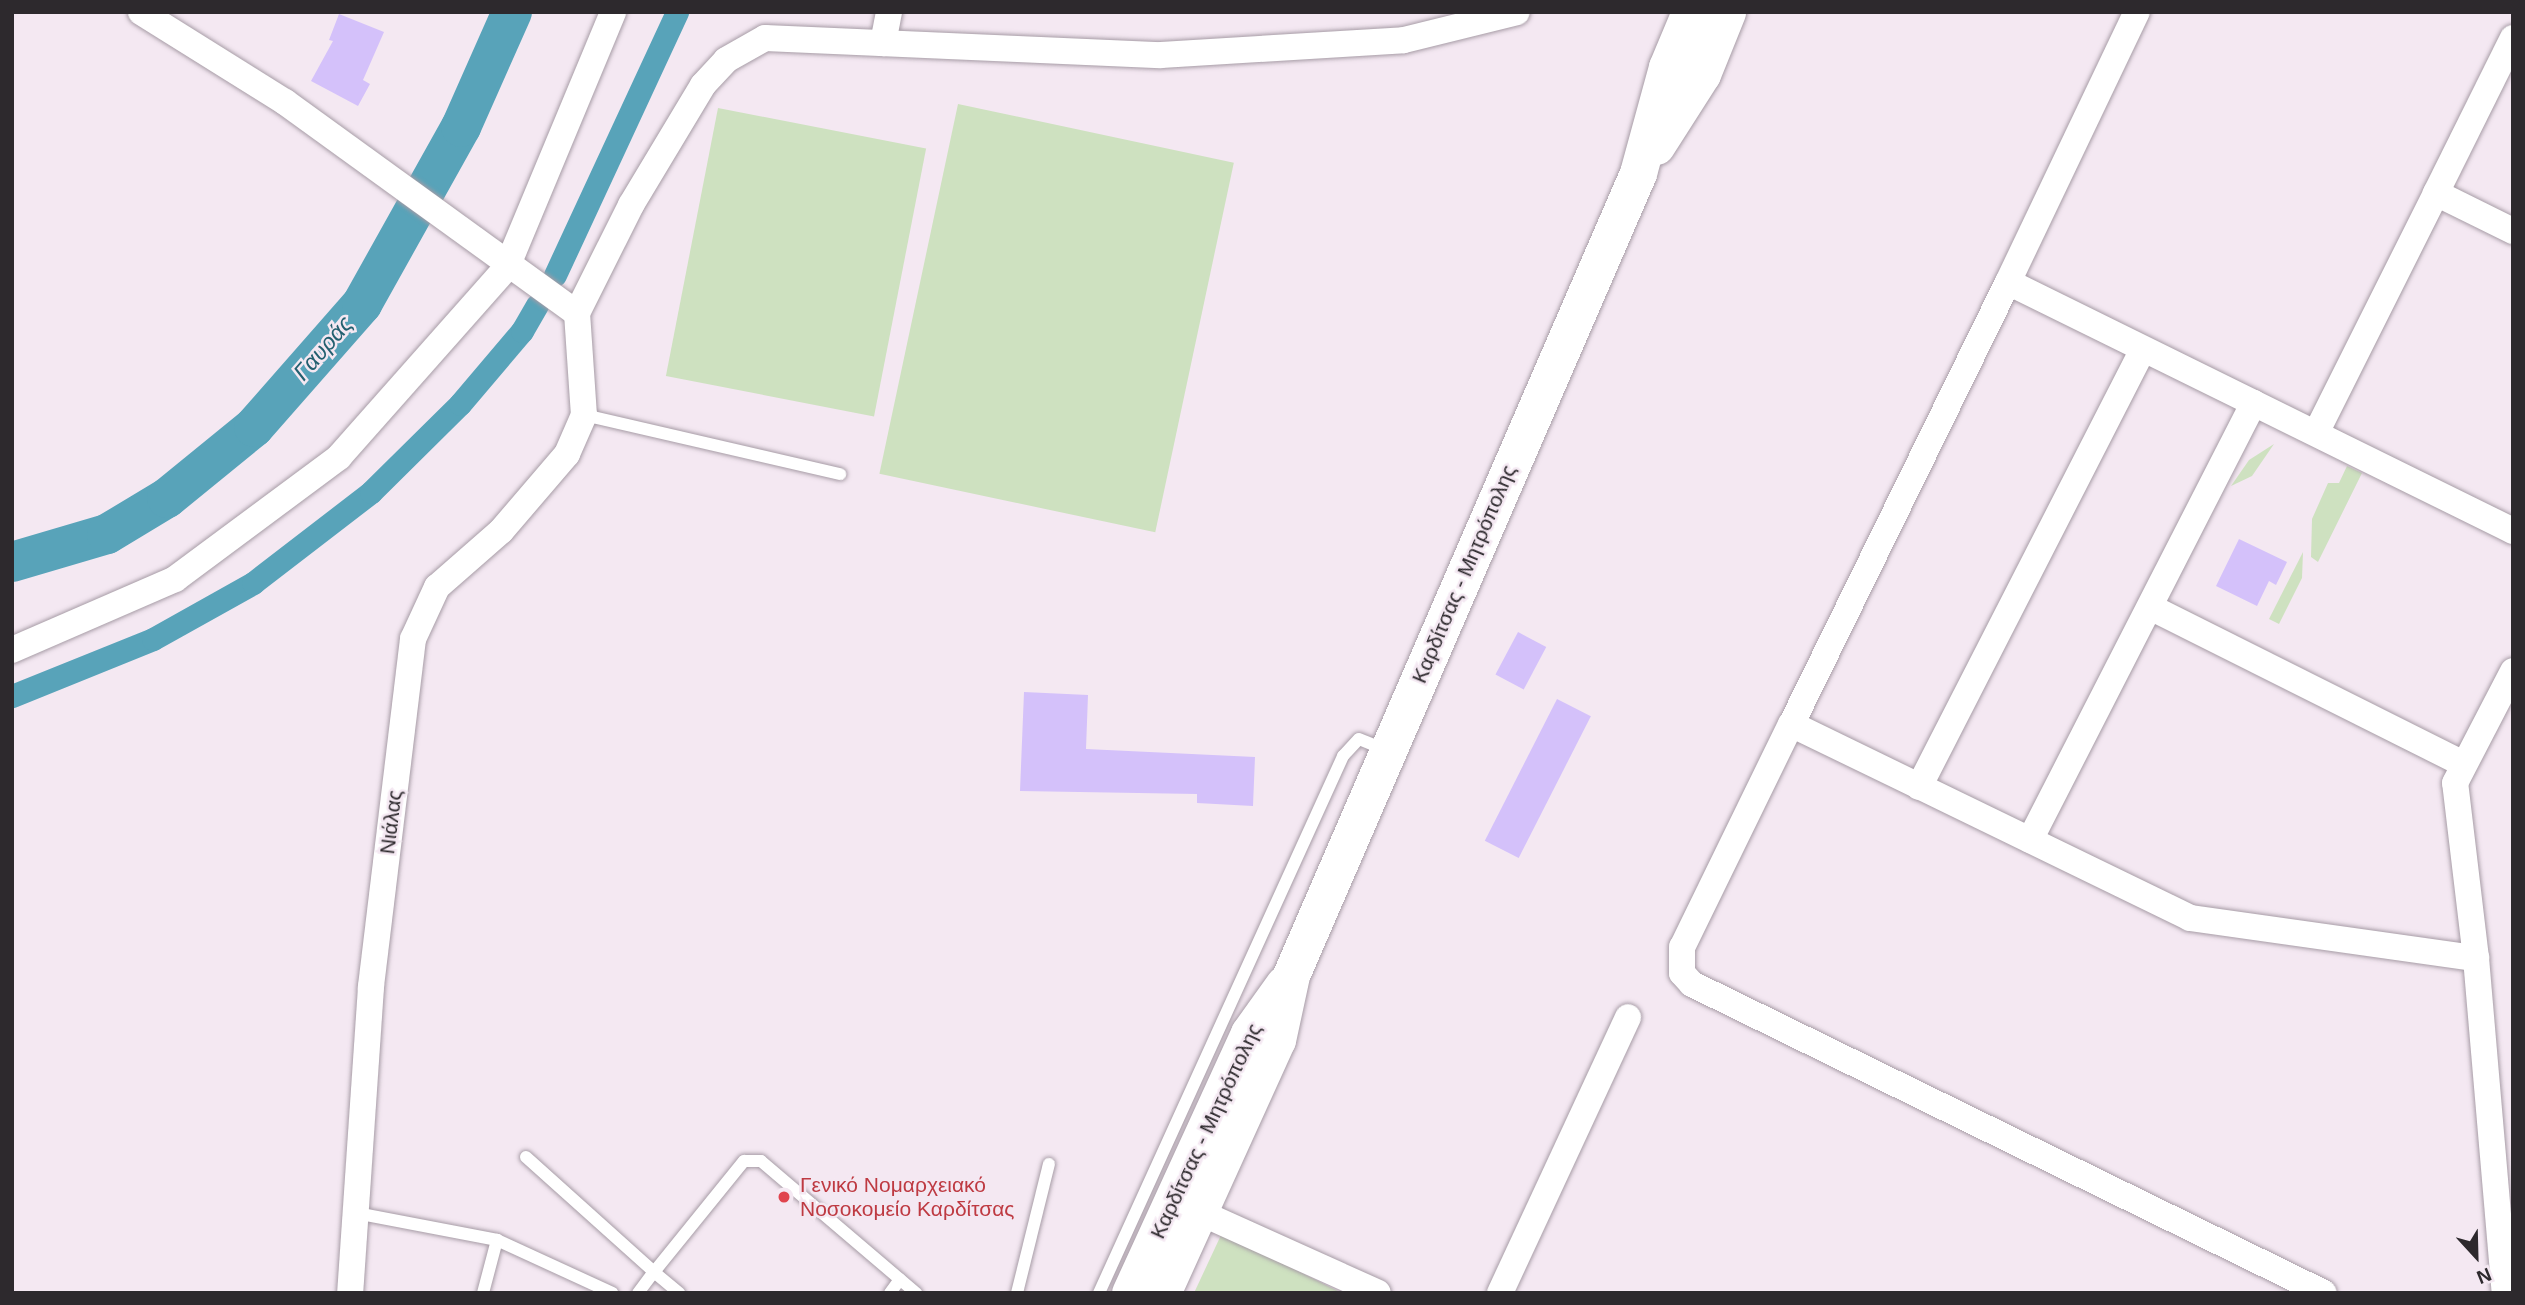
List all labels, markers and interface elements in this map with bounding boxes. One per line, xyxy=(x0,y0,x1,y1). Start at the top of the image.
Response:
water label: Γαυράς xyxy=(288,310,358,386)
street label: Καρδίτσας - Μητρόπολης xyxy=(1407,461,1521,687)
street label: Νιάλας xyxy=(375,788,407,856)
street label: Καρδίτσας - Μητρόπολης xyxy=(1145,1019,1267,1243)
place label: Γενικό Νομαρχειακό Νοσοκομείο Καρδίτσας xyxy=(800,1172,1014,1222)
marker: Γενικό Νομαρχειακό Νοσοκομείο Καρδίτσας xyxy=(774,1187,794,1207)
north arrow xyxy=(2441,1221,2511,1291)
text: N xyxy=(2474,1264,2494,1288)

